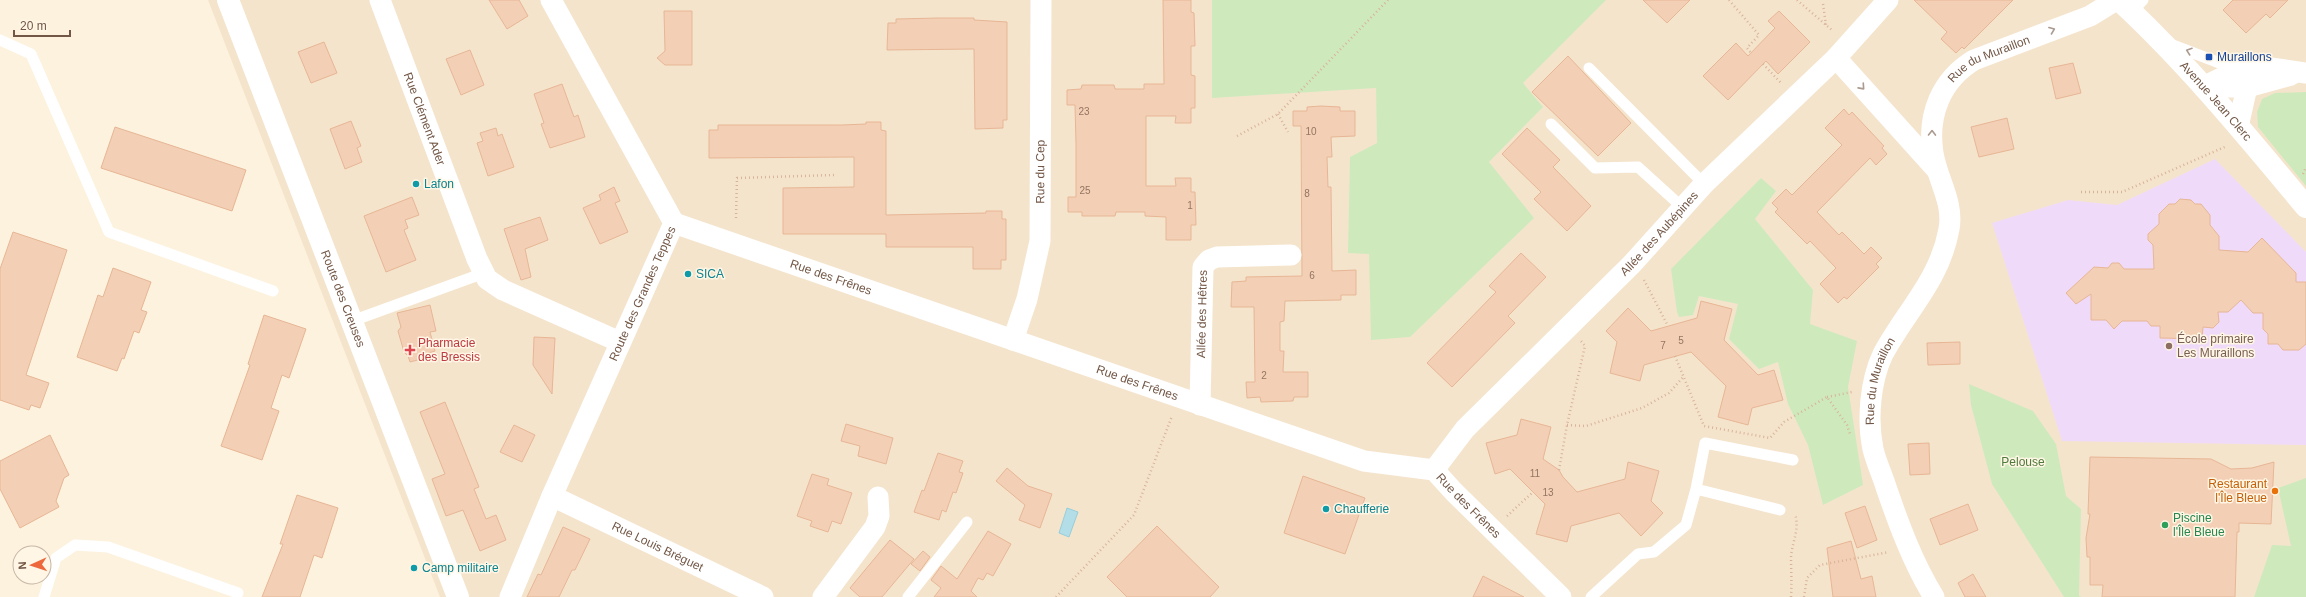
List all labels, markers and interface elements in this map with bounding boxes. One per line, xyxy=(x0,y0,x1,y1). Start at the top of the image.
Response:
scale bar xyxy=(14,12,70,38)
text: 20 m xyxy=(20,19,47,33)
one-way arrow xyxy=(2048,27,2055,35)
street label: Rue du Muraillon xyxy=(1945,32,2032,85)
one-way arrow xyxy=(2186,47,2193,55)
place label: Muraillons xyxy=(2217,50,2272,64)
marker: Muraillons xyxy=(2204,52,2214,62)
street label: Avenue Jean Clerc xyxy=(2177,58,2255,144)
street label: Rue Clément Ader xyxy=(401,70,448,167)
one-way arrow xyxy=(1857,82,1865,90)
house number: 23 xyxy=(1078,106,1090,117)
house number: 10 xyxy=(1305,126,1317,137)
one-way arrow xyxy=(1928,130,1937,136)
street label: Rue du Cep xyxy=(1033,139,1047,204)
place label: Lafon xyxy=(424,177,454,191)
marker: Lafon xyxy=(411,179,421,189)
house number: 25 xyxy=(1079,185,1091,196)
house number: 8 xyxy=(1304,188,1310,199)
street label: Allée des Aubépines xyxy=(1617,188,1701,279)
house number: 1 xyxy=(1187,200,1193,211)
street label: Route des Grandes Teppes xyxy=(606,224,679,363)
street label: Route des Creuses xyxy=(318,248,368,349)
street label: Rue des Frênes xyxy=(788,257,874,298)
place label: SICA xyxy=(696,267,724,281)
marker: SICA xyxy=(683,269,693,279)
street label: Allée des Hêtres xyxy=(1194,270,1210,358)
house number: 6 xyxy=(1309,270,1315,281)
place label: École primaire Les Muraillons xyxy=(2177,331,2254,360)
house number: 5 xyxy=(1678,335,1684,346)
street label: Rue du Muraillon xyxy=(1863,335,1898,425)
place label: Pharmacie des Bressis xyxy=(418,336,480,364)
house number: 7 xyxy=(1660,340,1666,351)
marker: École primaire Les Muraillons xyxy=(2164,341,2174,351)
marker: Pharmacie des Bressis xyxy=(405,345,415,355)
street label: Rue des Frênes xyxy=(1095,362,1180,403)
house number: 2 xyxy=(1261,370,1267,381)
park label: Pelouse xyxy=(2001,455,2045,469)
house number: 11 xyxy=(1530,468,1541,479)
street label: Rue des Frênes xyxy=(1433,470,1504,541)
place label: Restaurant l'Île Bleue xyxy=(2208,477,2268,505)
marker: Restaurant l'Île Bleue xyxy=(2270,486,2280,496)
house number: 13 xyxy=(1542,487,1554,498)
place label: Chaufferie xyxy=(1334,502,1389,516)
marker: Chaufferie xyxy=(1321,504,1331,514)
place label: Piscine l'Île Bleue xyxy=(2173,511,2225,539)
street label: Rue Louis Bréguet xyxy=(610,519,706,575)
marker: Piscine l'Île Bleue xyxy=(2160,520,2170,530)
north arrow xyxy=(12,545,52,585)
text: N xyxy=(16,561,28,570)
place label: Camp militaire xyxy=(422,561,499,575)
marker: Camp militaire xyxy=(409,563,419,573)

